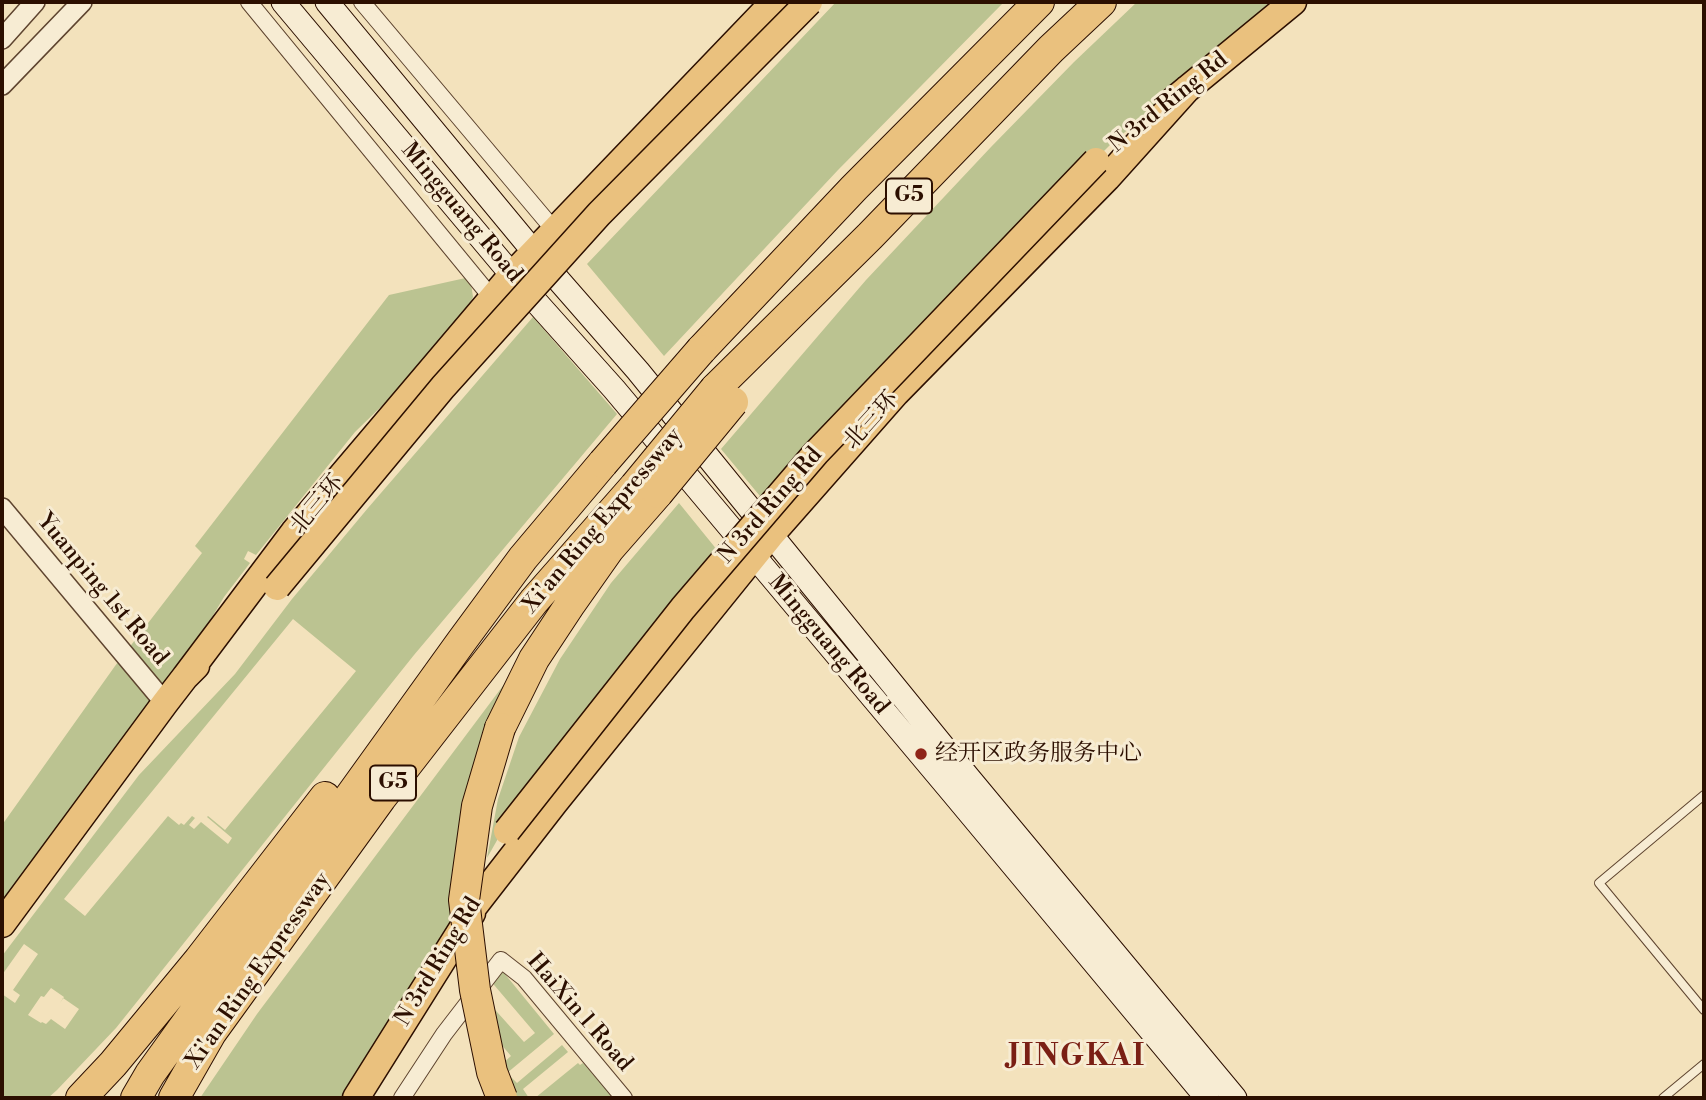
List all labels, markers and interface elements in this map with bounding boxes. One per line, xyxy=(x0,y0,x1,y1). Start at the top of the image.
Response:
street label: N 3rd Ring Rd xyxy=(1104,47,1234,159)
street label: Mingguang Road xyxy=(395,138,527,288)
road number: G5 xyxy=(886,178,932,214)
street label: 北三环 xyxy=(839,386,905,456)
street label: Xi'an Ring Expressway xyxy=(517,423,689,619)
street label: N 3rd Ring Rd xyxy=(713,442,829,570)
street label: 北三环 xyxy=(285,470,351,540)
street label: Yuanping 1st Road xyxy=(30,508,174,672)
street label: Mingguang Road xyxy=(762,570,894,720)
place label: 经开区政务服务中心 xyxy=(935,740,1142,768)
marker: 经开区政务服务中心 xyxy=(913,746,929,762)
road number: G5 xyxy=(370,766,416,800)
street label: Xi'an Ring Expressway xyxy=(181,867,337,1075)
street label: N 3rd Ring Rd xyxy=(390,893,488,1031)
street label: HaiXin 1 Road xyxy=(520,948,638,1078)
district label: JINGKAI xyxy=(1009,1040,1145,1076)

